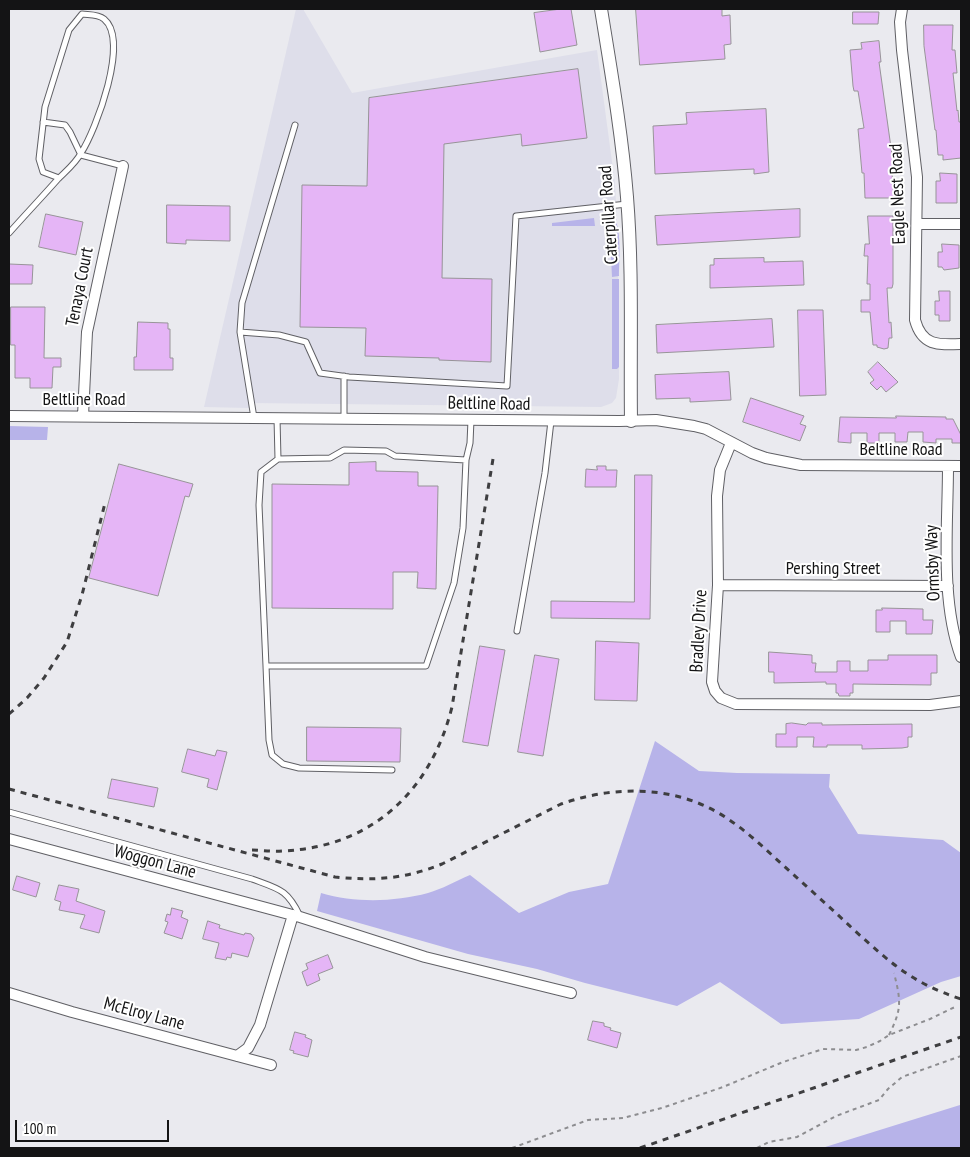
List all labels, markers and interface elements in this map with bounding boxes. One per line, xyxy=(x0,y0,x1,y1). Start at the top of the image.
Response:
street label: Eagle Nest Road xyxy=(885,143,911,245)
street label: Caterpillar Road xyxy=(595,165,623,265)
street label: Tenaya Court xyxy=(62,246,98,328)
street label: Beltline Road xyxy=(42,389,126,411)
street label: Beltline Road xyxy=(447,392,531,416)
street label: Beltline Road xyxy=(859,439,943,461)
street label: Ormsby Way xyxy=(921,525,945,601)
street label: Pershing Street xyxy=(786,558,880,580)
street label: Bradley Drive xyxy=(686,589,712,673)
street label: Woggon Lane xyxy=(112,841,198,883)
street label: McElroy Lane xyxy=(101,993,187,1035)
scale bar xyxy=(18,1110,171,1142)
text: 100 m xyxy=(23,1119,56,1138)

